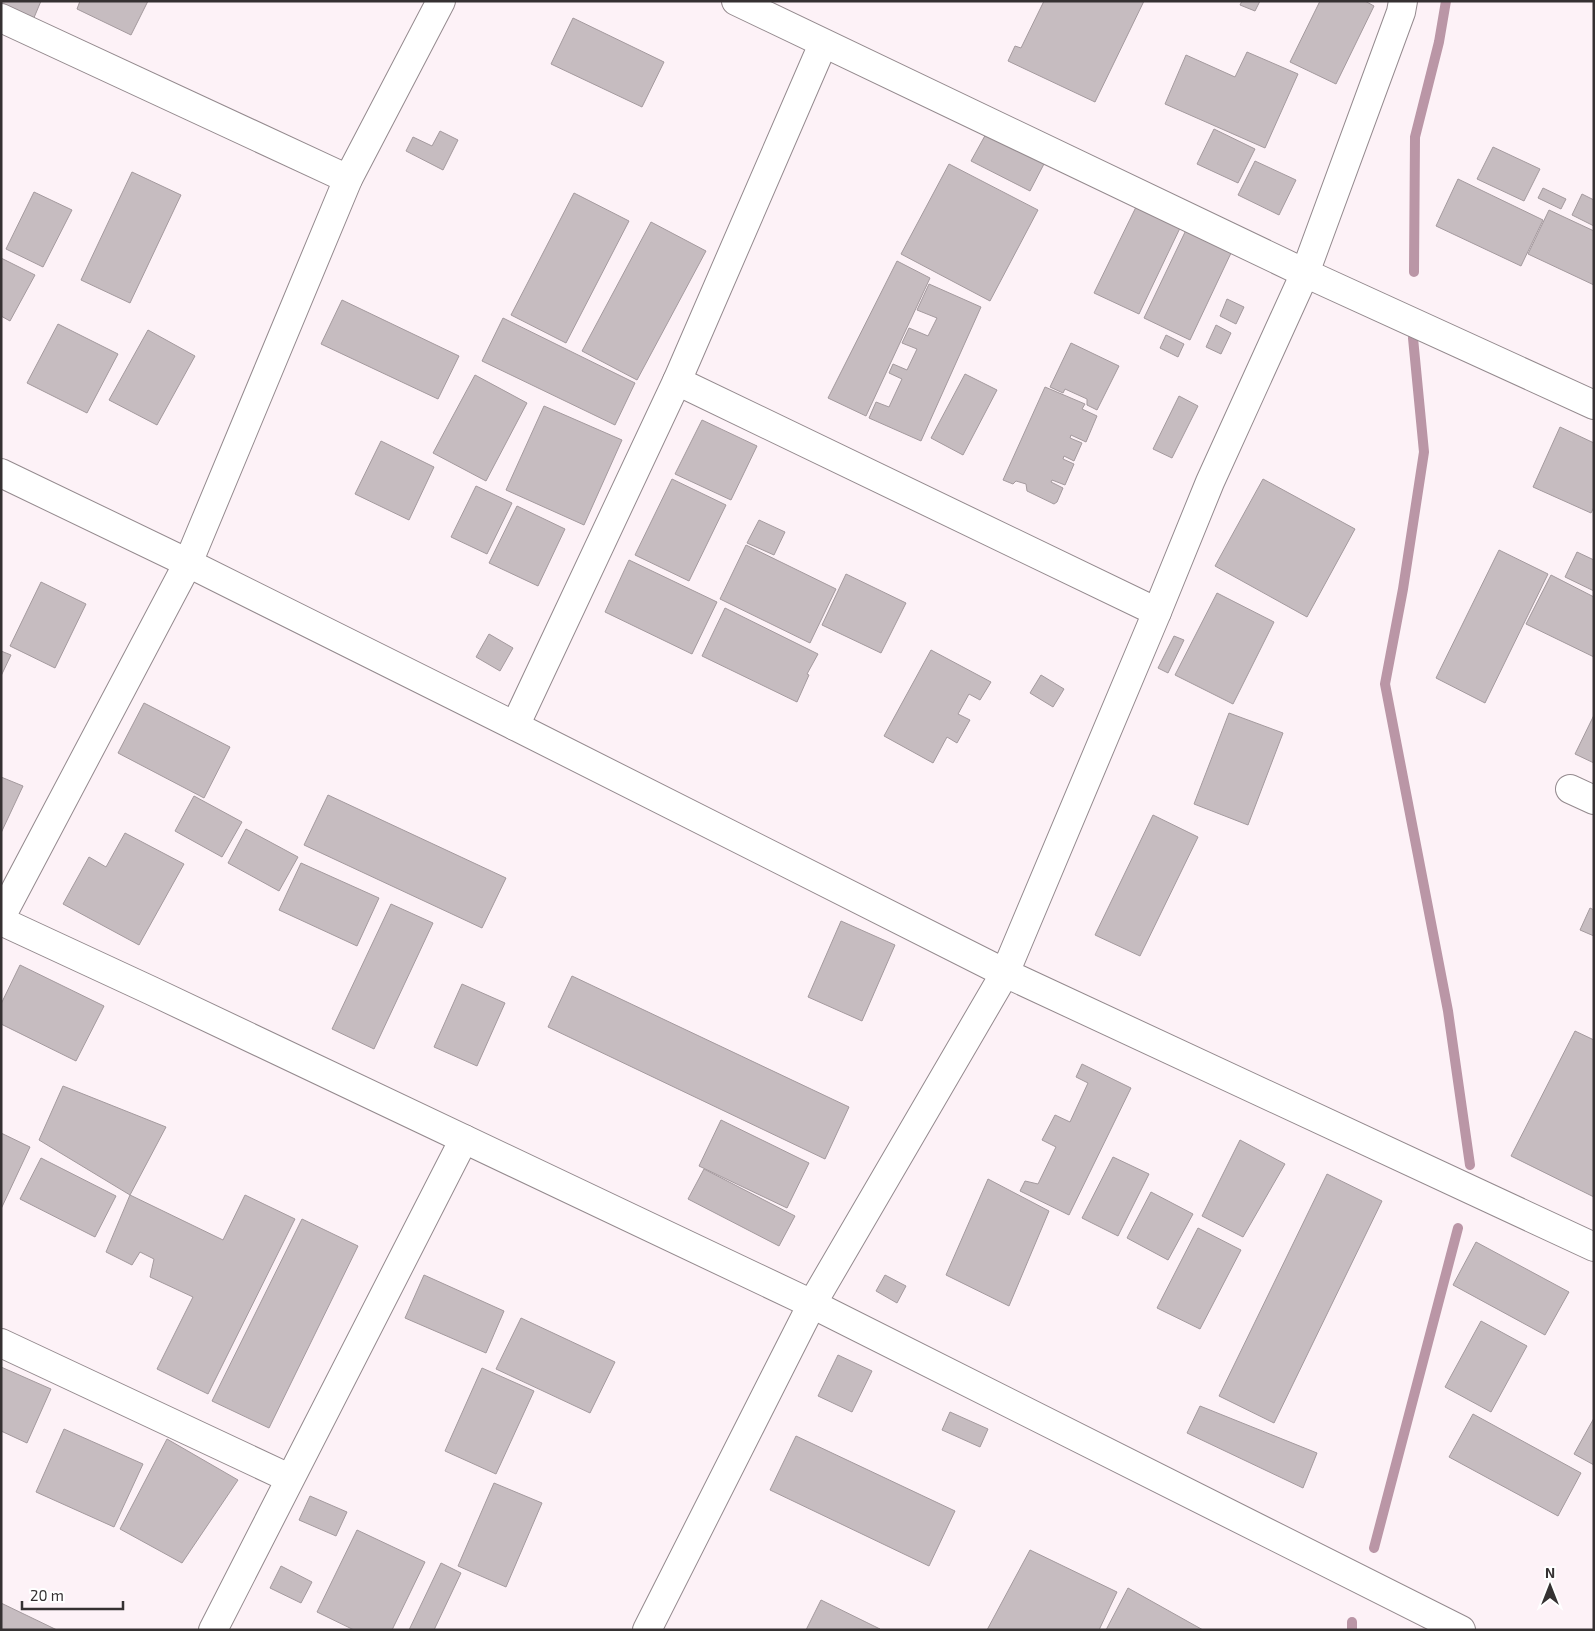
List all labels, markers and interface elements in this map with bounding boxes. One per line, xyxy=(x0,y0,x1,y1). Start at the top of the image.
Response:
north arrow xyxy=(1525,1561,1575,1611)
text: N xyxy=(1545,1564,1555,1581)
scale bar xyxy=(22,1578,124,1610)
text: 20 m xyxy=(30,1586,64,1604)

